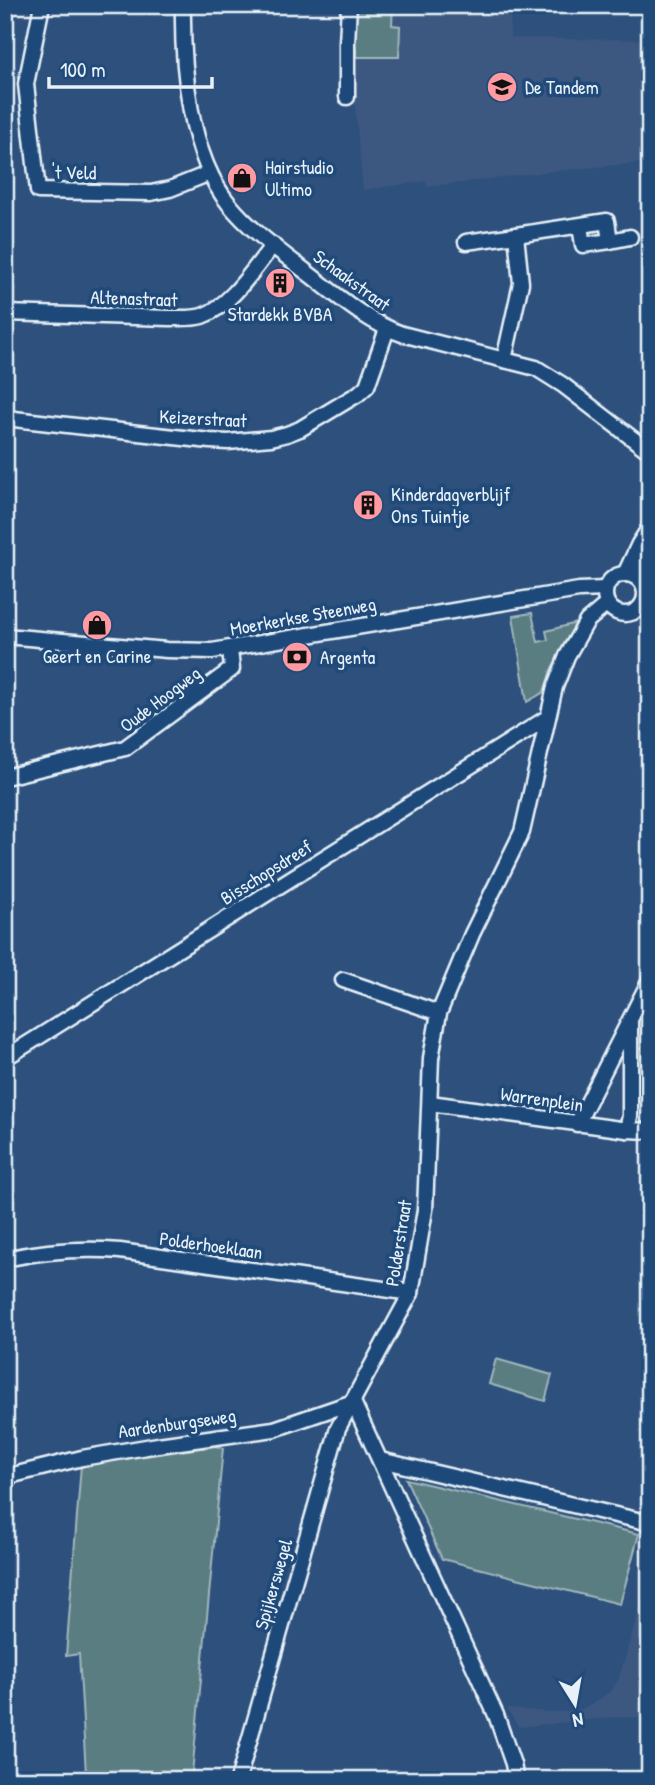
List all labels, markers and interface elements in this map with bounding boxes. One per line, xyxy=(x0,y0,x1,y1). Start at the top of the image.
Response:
scale bar xyxy=(49,46,212,90)
text: 100 m xyxy=(60,55,106,84)
school or university icon: De Tandem xyxy=(485,70,519,104)
place label: De Tandem xyxy=(525,74,599,100)
place label: Hairstudio Ultimo xyxy=(265,154,334,202)
street label: 't Veld xyxy=(51,159,97,185)
shop icon: Hairstudio Ultimo xyxy=(225,161,259,195)
street label: Schaakstraat xyxy=(308,243,396,317)
building icon: Stardekk BVBA xyxy=(263,266,297,300)
street label: Altenastraat xyxy=(90,283,178,313)
place label: Stardekk BVBA xyxy=(228,301,332,327)
street label: Keizerstraat xyxy=(159,403,248,433)
place label: Kinderdagverblijf Ons Tuintje xyxy=(391,481,510,529)
building icon: Kinderdagverblijf Ons Tuintje xyxy=(351,488,385,522)
street label: Moerkerkse Steenweg xyxy=(228,590,378,642)
shop icon: Geert en Carine xyxy=(80,608,114,642)
bank icon: Argenta xyxy=(280,640,314,674)
place label: Geert en Carine xyxy=(43,643,152,669)
place label: Argenta xyxy=(320,644,376,670)
street label: Oude Hoogweg xyxy=(114,660,206,738)
street label: Bisschopsdreef xyxy=(215,833,317,910)
street label: Warrenplein xyxy=(499,1080,585,1118)
street label: Polderstraat xyxy=(378,1198,418,1288)
street label: Polderhoeklaan xyxy=(158,1225,264,1265)
street label: Aardenburgseweg xyxy=(117,1402,237,1444)
street label: Spijkerswegel xyxy=(248,1535,299,1632)
north arrow xyxy=(540,1670,610,1740)
text: N xyxy=(571,1707,586,1734)

